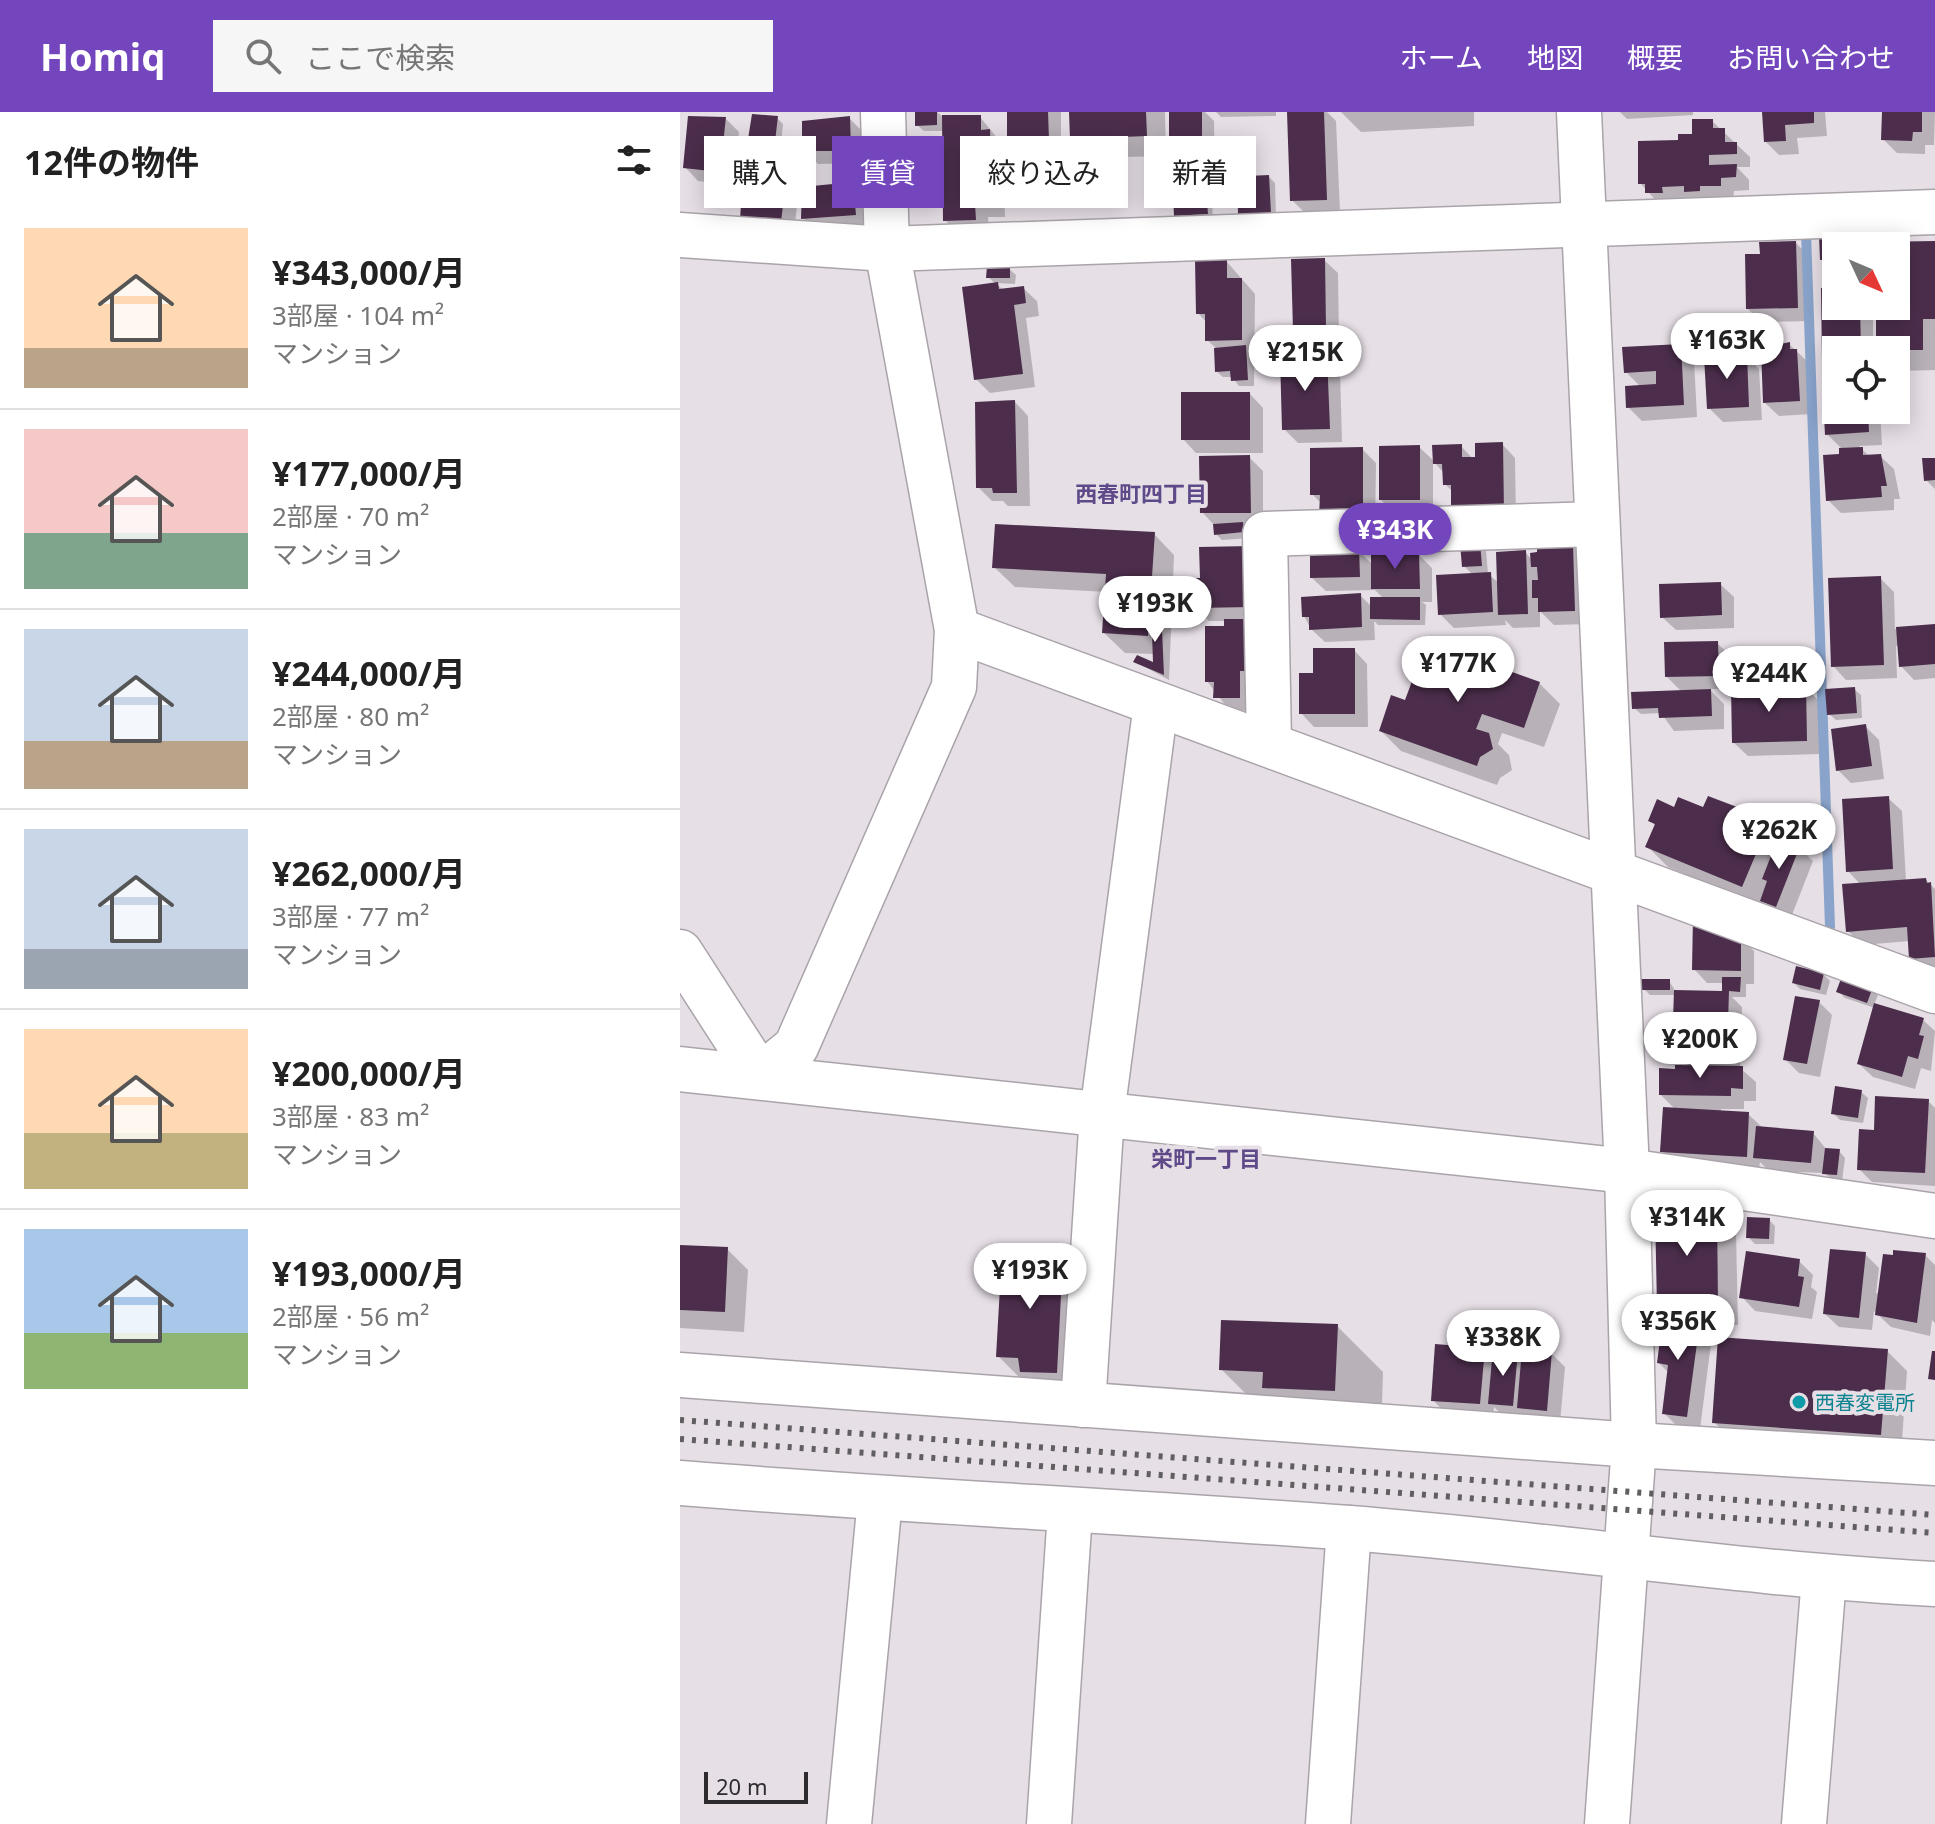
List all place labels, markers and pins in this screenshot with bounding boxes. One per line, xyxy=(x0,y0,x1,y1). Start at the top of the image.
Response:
pin: ¥163K xyxy=(1671,313,1783,381)
pin: ¥215K xyxy=(1249,325,1361,393)
pin: ¥343K xyxy=(1339,503,1451,571)
pin: ¥193K xyxy=(1099,576,1211,644)
pin: ¥177K xyxy=(1402,636,1514,704)
pin: ¥244K xyxy=(1713,646,1825,714)
pin: ¥262K xyxy=(1723,803,1835,871)
pin: ¥200K xyxy=(1644,1012,1756,1080)
pin: ¥314K xyxy=(1631,1190,1743,1258)
pin: ¥193K xyxy=(974,1243,1086,1311)
pin: ¥356K xyxy=(1622,1294,1734,1362)
pin: ¥338K xyxy=(1447,1310,1559,1378)
place label: 西春変電所 xyxy=(1815,1389,1915,1416)
marker: 西春変電所 xyxy=(1790,1393,1808,1411)

